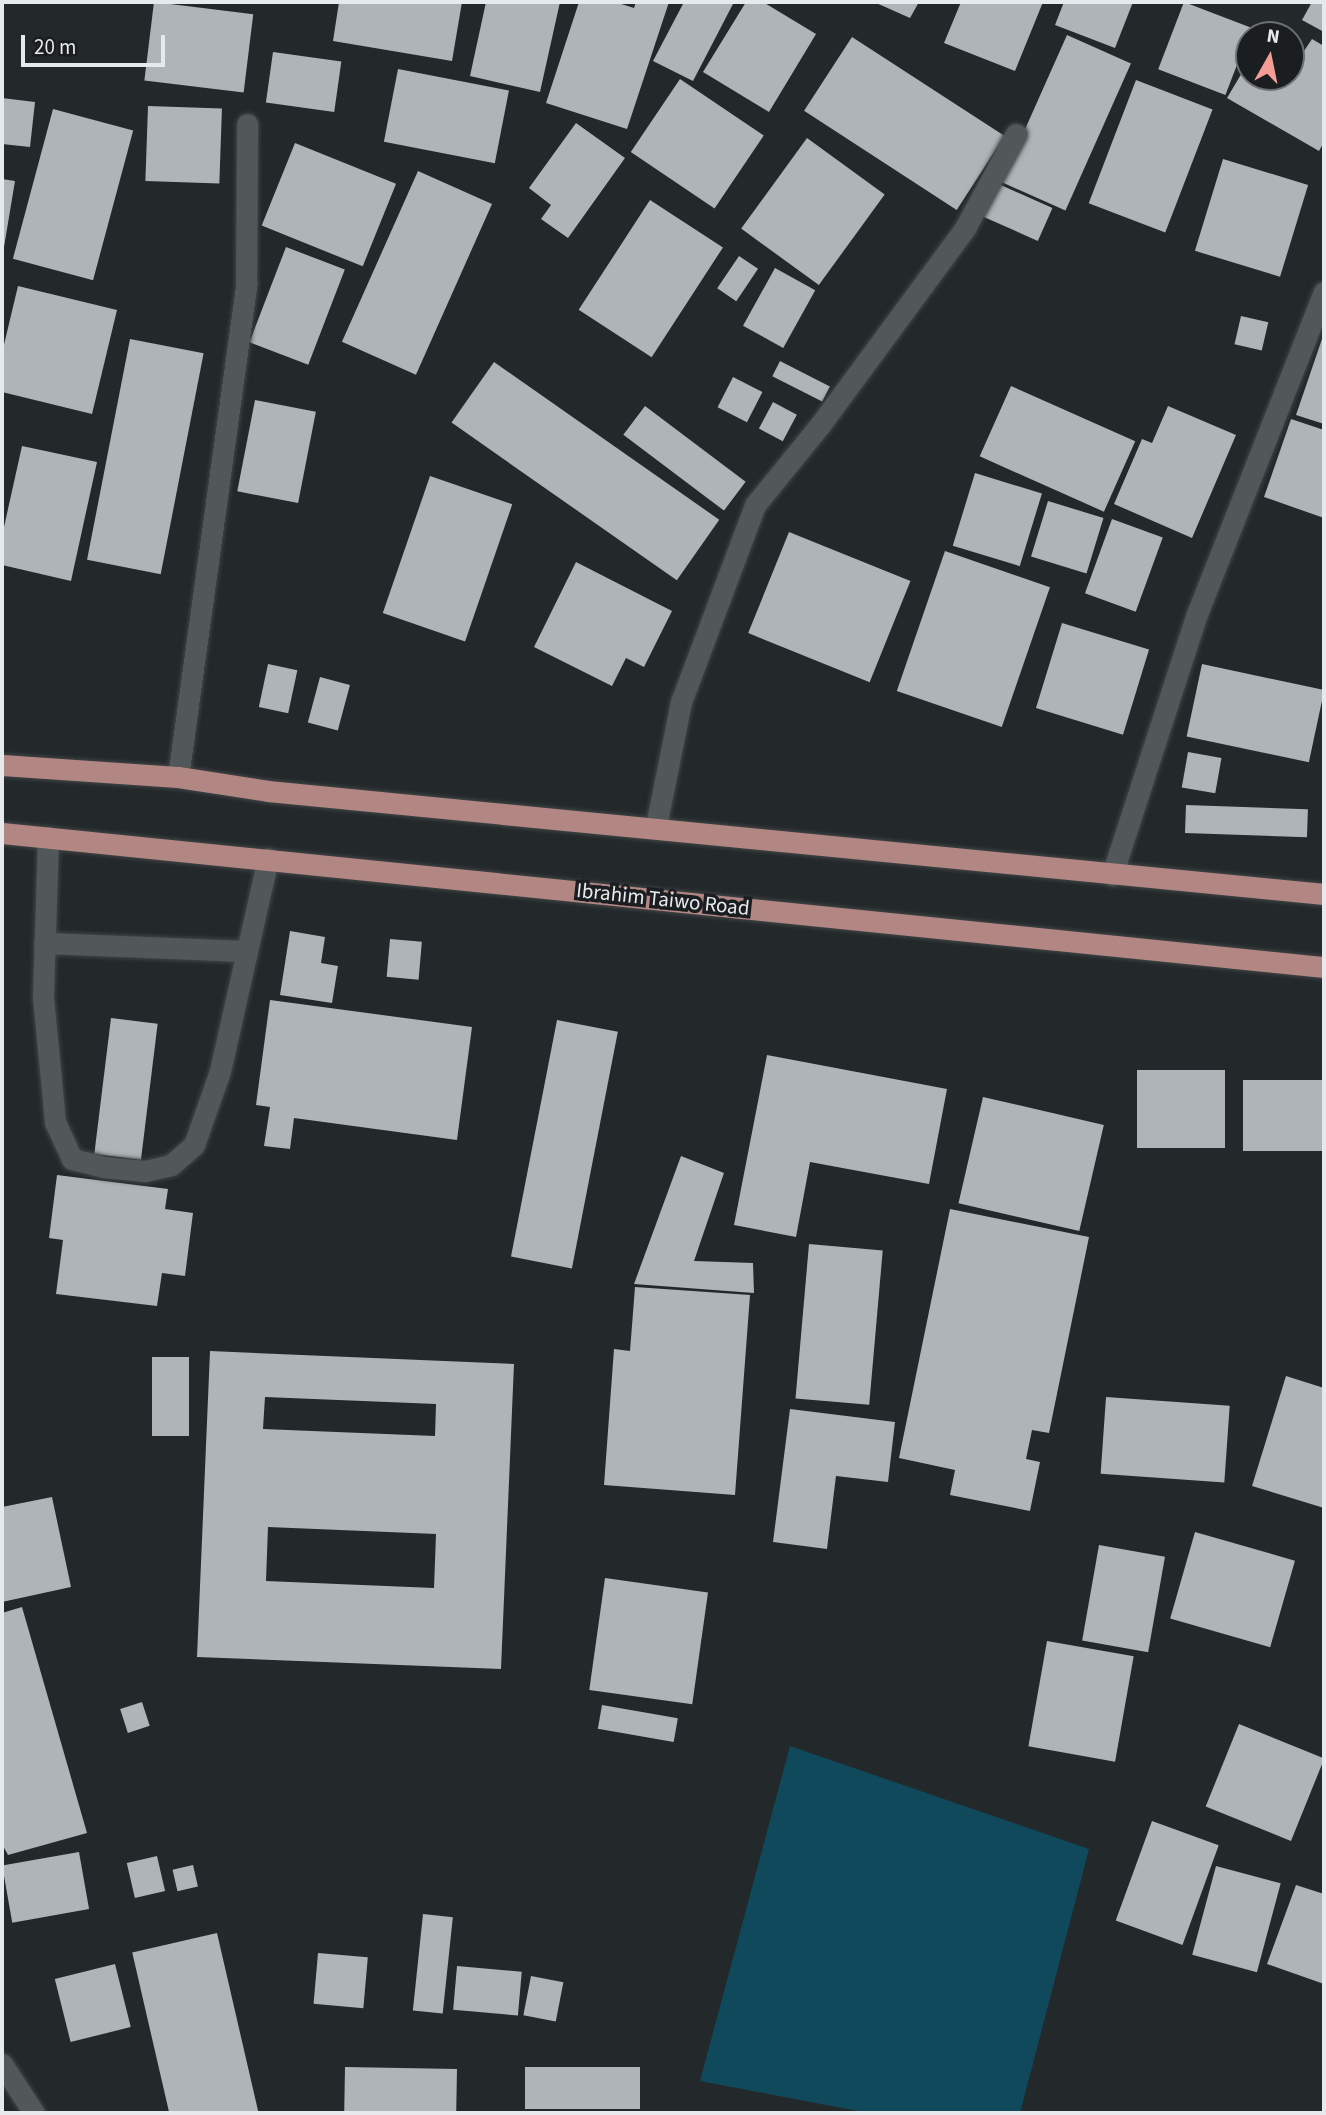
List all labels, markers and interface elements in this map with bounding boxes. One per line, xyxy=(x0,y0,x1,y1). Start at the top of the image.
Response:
scale bar xyxy=(24,21,168,65)
north arrow xyxy=(1235,21,1305,91)
text: N xyxy=(1265,22,1281,51)
text: 20 m xyxy=(34,32,76,62)
street label: Ibrahim Taiwo Road xyxy=(575,877,751,921)

